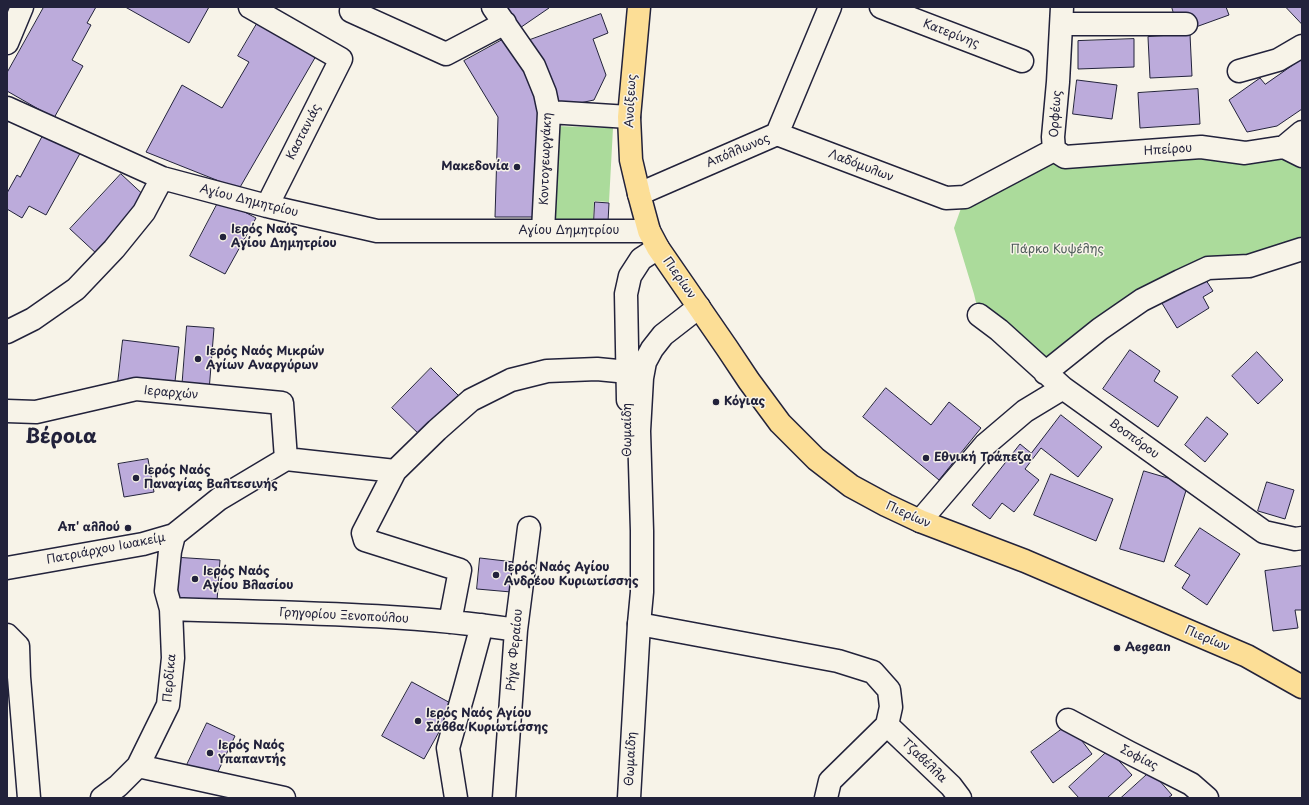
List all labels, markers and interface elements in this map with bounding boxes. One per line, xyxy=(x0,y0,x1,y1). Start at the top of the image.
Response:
street label: Κατερίνης xyxy=(921,17,981,51)
street label: Ανοίξεως xyxy=(622,74,640,128)
street label: Ορφέως xyxy=(1047,90,1065,138)
street label: Καστανιάς xyxy=(284,102,324,162)
street label: Κοντογεωργάκη xyxy=(537,112,555,206)
street label: Απόλλωνος xyxy=(704,131,772,171)
street label: Ηπείρου xyxy=(1143,141,1193,159)
street label: Λαδόμυλων xyxy=(826,147,896,185)
place label: Μακεδονία xyxy=(441,160,509,174)
marker: Μακεδονία xyxy=(512,162,522,172)
street label: Αγίου Δημητρίου xyxy=(198,182,300,220)
place label: Ιερός Ναός Αγίου Δημητρίου xyxy=(231,223,337,251)
street label: Αγίου Δημητρίου xyxy=(519,224,619,238)
marker: Ιερός Ναός Αγίου Δημητρίου xyxy=(218,232,228,242)
park label: Πάρκο Κυψέλης xyxy=(1010,243,1104,257)
street label: Πιερίων xyxy=(659,254,699,302)
place label: Ιερός Ναός Μικρών Αγίων Αναργύρων xyxy=(206,345,325,373)
marker: Ιερός Ναός Μικρών Αγίων Αναργύρων xyxy=(193,354,203,364)
street label: Ιεραρχών xyxy=(143,383,199,403)
place label: Κόγιας xyxy=(724,395,765,409)
marker: Κόγιας xyxy=(711,397,721,407)
street label: Θωμαίδη xyxy=(621,403,635,457)
street label: Βοσπόρου xyxy=(1106,416,1162,462)
district label: Βέροια xyxy=(25,425,97,449)
place label: Εθνική Τράπεζα xyxy=(934,451,1032,465)
marker: Εθνική Τράπεζα xyxy=(921,453,931,463)
place label: Ιερός Ναός Παναγίας Βαλτεσινής xyxy=(144,464,278,492)
marker: Ιερός Ναός Παναγίας Βαλτεσινής xyxy=(131,473,141,483)
street label: Πιερίων xyxy=(883,499,933,531)
place label: Απ' αλλού xyxy=(58,521,120,535)
marker: Απ' αλλού xyxy=(123,523,133,533)
street label: Πατριάρχου Ιωακείμ xyxy=(45,530,167,568)
place label: Ιερός Ναός Αγίου Ανδρέου Κυριωτίσσης xyxy=(504,561,638,589)
place label: Ιερός Ναός Αγίου Βλασίου xyxy=(203,565,293,593)
marker: Ιερός Ναός Αγίου Ανδρέου Κυριωτίσσης xyxy=(491,570,501,580)
marker: Ιερός Ναός Αγίου Βλασίου xyxy=(190,574,200,584)
street label: Γρηγορίου Ξενοπούλου xyxy=(279,605,409,627)
street label: Ρήγα Φεραίου xyxy=(504,608,526,692)
street label: Πιερίων xyxy=(1182,623,1232,655)
place label: Aegean xyxy=(1125,641,1171,655)
marker: Aegean xyxy=(1112,643,1122,653)
street label: Περδίκα xyxy=(161,653,179,703)
place label: Ιερός Ναός Αγίου Σάββα Κυριωτίσσης xyxy=(426,707,548,735)
marker: Ιερός Ναός Αγίου Σάββα Κυριωτίσσης xyxy=(413,716,423,726)
street label: Θωμαίδη xyxy=(622,732,640,786)
street label: Τζαβέλλα xyxy=(899,736,949,786)
place label: Ιερός Ναός Υπαπαντής xyxy=(218,739,286,767)
street label: Σοφίας xyxy=(1118,742,1160,774)
marker: Ιερός Ναός Υπαπαντής xyxy=(205,748,215,758)

